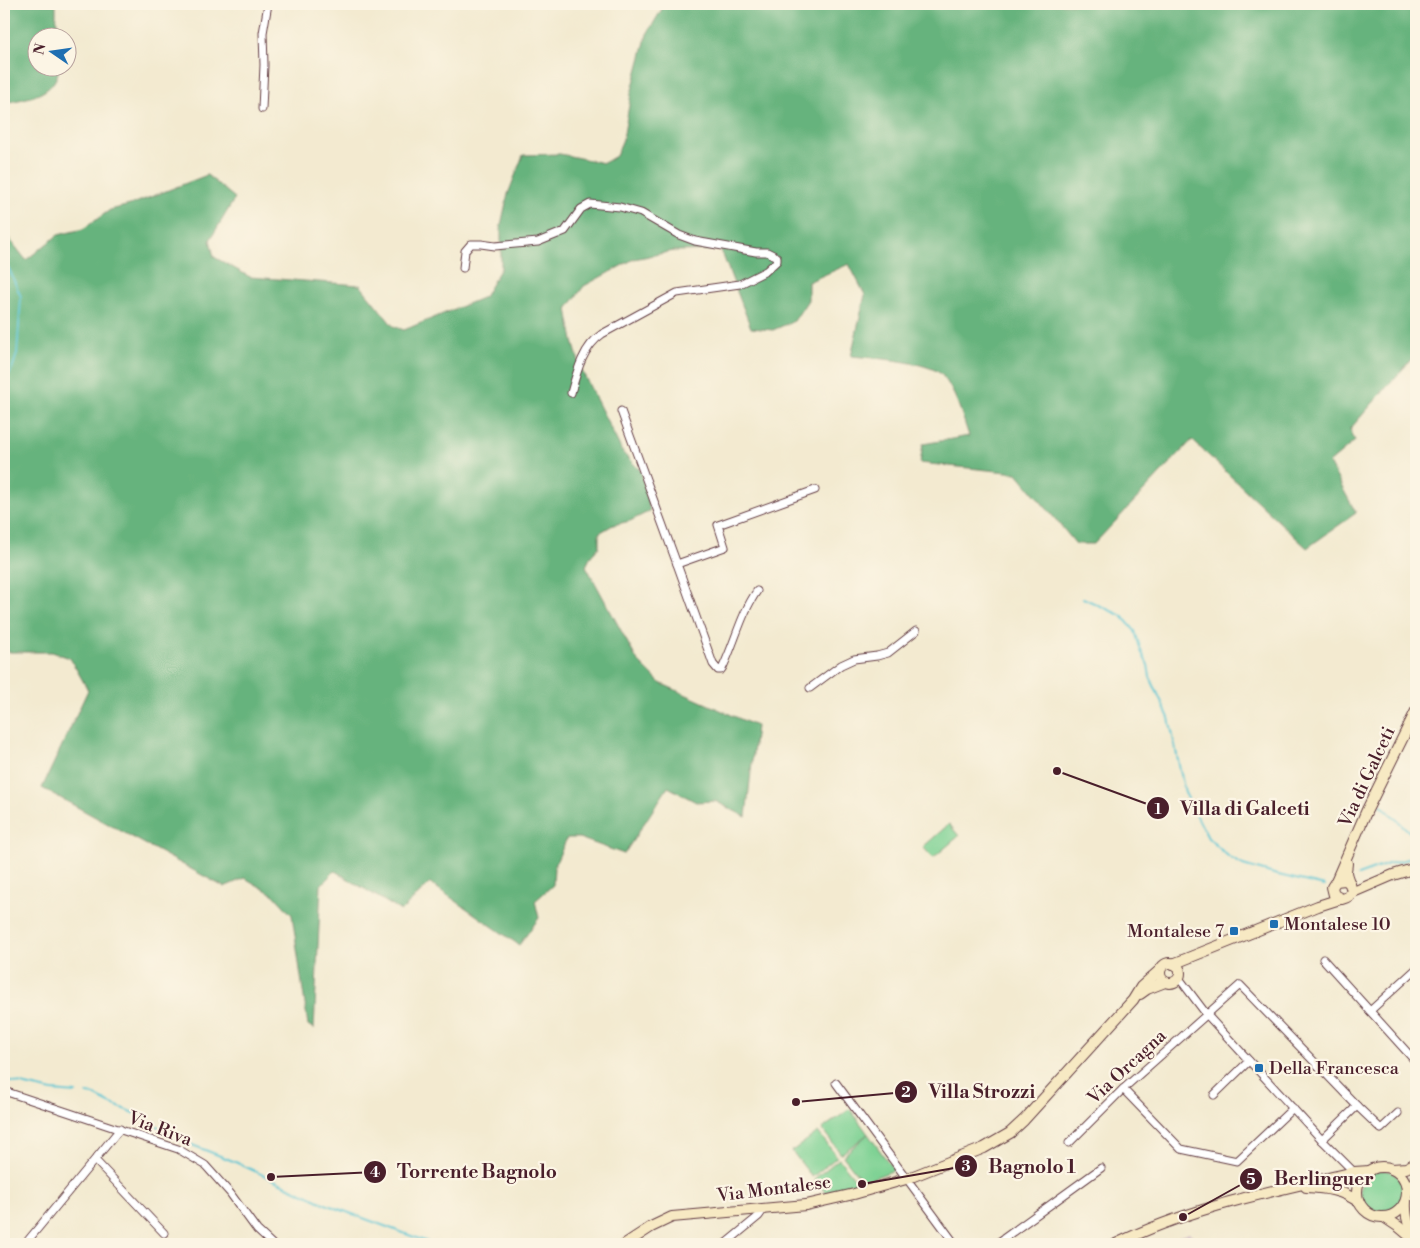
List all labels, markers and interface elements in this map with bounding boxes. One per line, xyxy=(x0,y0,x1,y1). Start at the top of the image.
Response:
north arrow xyxy=(28,28,78,78)
text: N xyxy=(30,42,50,57)
street label: Via di Galceti xyxy=(1333,723,1400,832)
callout: Villa di Galceti xyxy=(1146,791,1320,825)
text: Villa di Galceti xyxy=(1179,797,1310,821)
text: 1 xyxy=(1154,800,1162,819)
place label: Montalese 10 xyxy=(1284,913,1391,936)
marker: Montalese 10 xyxy=(1268,918,1280,930)
place label: Montalese 7 xyxy=(1127,920,1224,943)
marker: Montalese 7 xyxy=(1228,925,1240,937)
street label: Via Orcagna xyxy=(1082,1024,1172,1110)
place label: Della Francesca xyxy=(1269,1057,1400,1080)
marker: Della Francesca xyxy=(1253,1062,1265,1074)
callout: Villa Strozzi xyxy=(894,1075,1045,1109)
text: Villa Strozzi xyxy=(928,1080,1035,1104)
text: 2 xyxy=(901,1083,911,1102)
street label: Via Riva xyxy=(124,1106,196,1152)
callout: Bagnolo 1 xyxy=(954,1149,1086,1183)
callout: Torrente Bagnolo xyxy=(362,1155,567,1189)
text: Bagnolo 1 xyxy=(988,1155,1076,1179)
text: 3 xyxy=(961,1157,971,1176)
text: Torrente Bagnolo xyxy=(397,1160,557,1184)
callout: Berlinguer xyxy=(1239,1162,1383,1196)
text: 4 xyxy=(370,1163,380,1182)
text: Berlinguer xyxy=(1274,1167,1374,1191)
text: 5 xyxy=(1246,1170,1256,1189)
street label: Via Montalese xyxy=(715,1171,832,1208)

